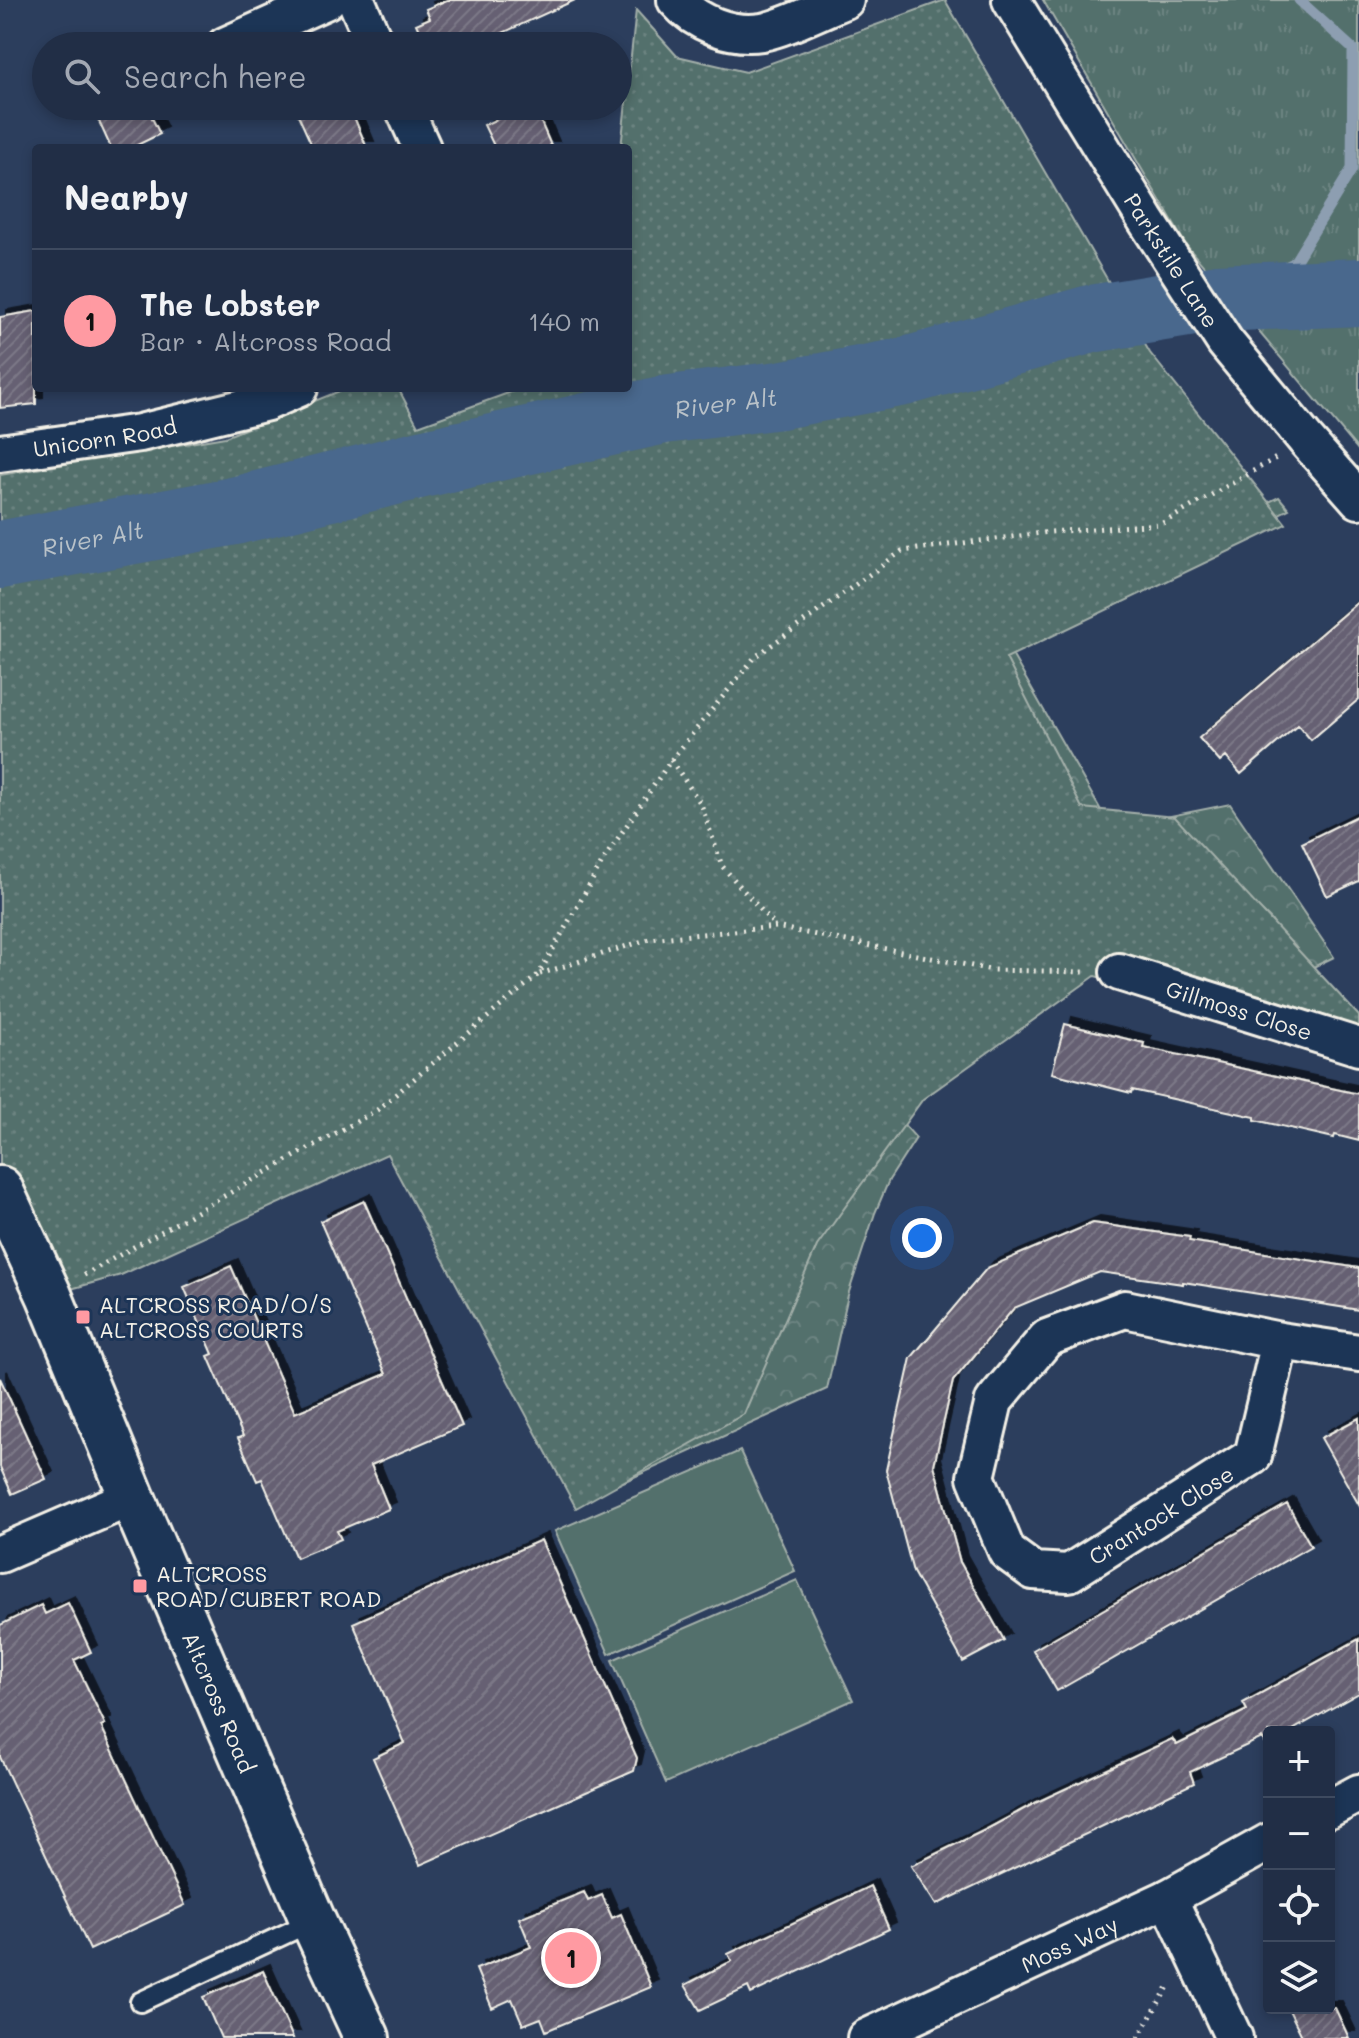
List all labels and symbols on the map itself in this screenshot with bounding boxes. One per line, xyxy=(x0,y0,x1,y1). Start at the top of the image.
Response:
street label: Parkstile Lane xyxy=(1118,187,1226,333)
water label: River Alt xyxy=(672,380,779,424)
street label: Unicorn Road xyxy=(31,410,179,463)
water label: River Alt xyxy=(39,513,146,562)
street label: Gillmoss Close xyxy=(1163,973,1316,1046)
your location xyxy=(902,1218,942,1258)
place label: ALTCROSS ROAD/O/S ALTCROSS COURTS xyxy=(99,1290,332,1344)
marker: ALTCROSS ROAD/O/S ALTCROSS COURTS xyxy=(74,1308,92,1326)
street label: Crantock Close xyxy=(1083,1459,1239,1571)
place label: ALTCROSS ROAD/CUBERT ROAD xyxy=(156,1559,381,1613)
marker: ALTCROSS ROAD/CUBERT ROAD xyxy=(131,1577,149,1595)
street label: Altcross Road xyxy=(177,1627,262,1777)
street label: Moss Way xyxy=(1016,1909,1122,1979)
pin: 1 xyxy=(545,1928,597,1988)

